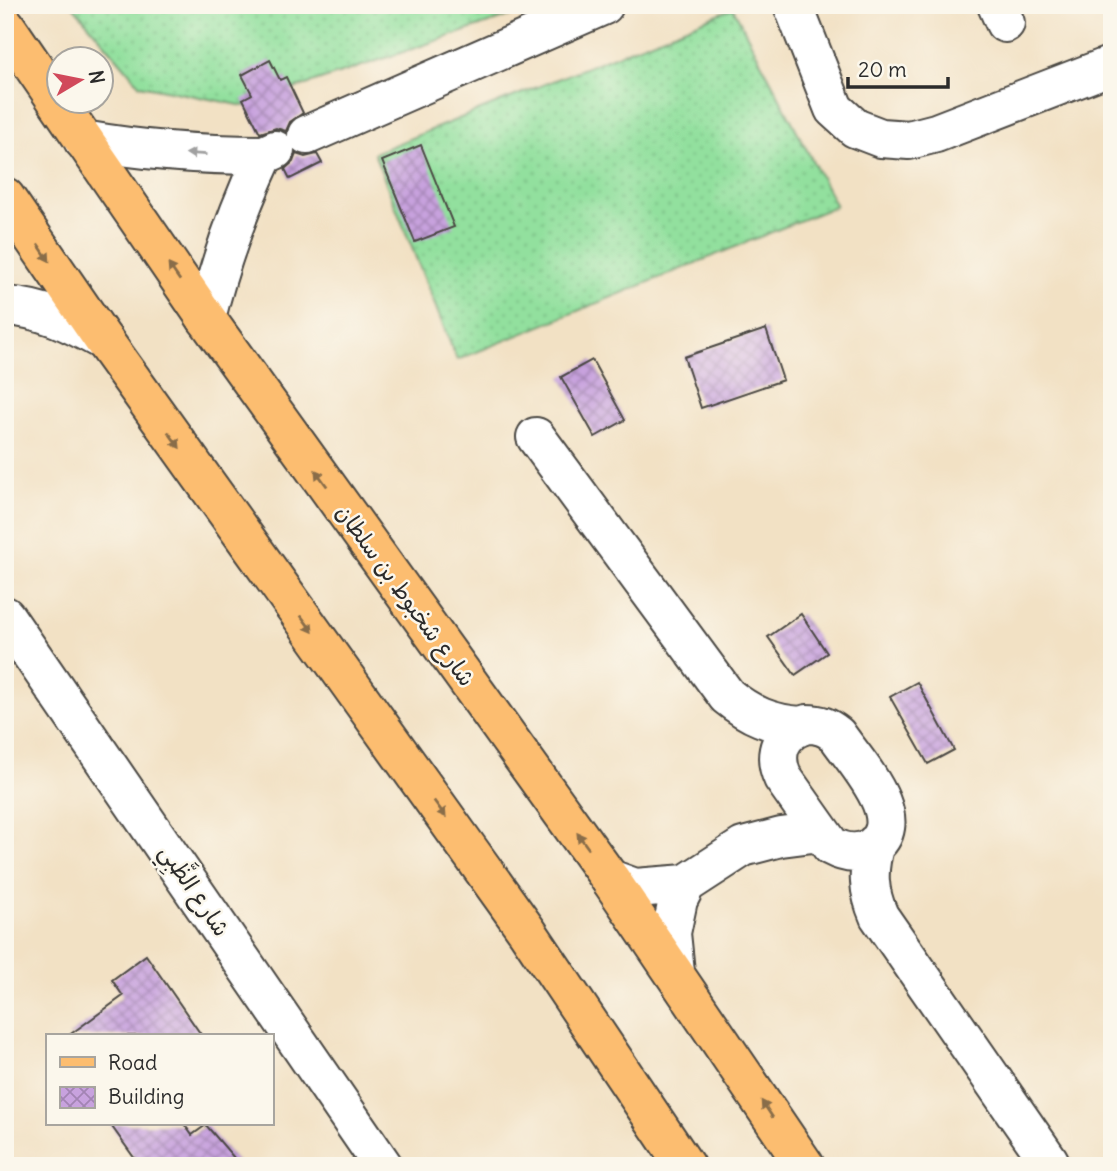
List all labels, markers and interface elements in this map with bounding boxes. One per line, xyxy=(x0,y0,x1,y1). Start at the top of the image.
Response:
north arrow xyxy=(46,46,116,116)
scale bar xyxy=(848,46,947,90)
text: 20 m xyxy=(858,56,907,83)
text: N xyxy=(84,68,110,86)
one-way arrow xyxy=(185,148,207,159)
one-way arrow xyxy=(37,244,50,263)
one-way arrow xyxy=(167,263,181,281)
one-way arrow xyxy=(167,431,181,449)
one-way arrow xyxy=(314,468,328,487)
street label: شارع شخبوط بن سلطان xyxy=(329,498,482,693)
one-way arrow xyxy=(300,615,314,633)
one-way arrow xyxy=(433,800,447,818)
one-way arrow xyxy=(576,832,590,850)
street label: شارع الظَّبِي xyxy=(148,836,239,946)
legend xyxy=(46,1034,273,1126)
text: Road xyxy=(108,1049,157,1076)
text: Building xyxy=(108,1083,184,1110)
one-way arrow xyxy=(760,1100,774,1118)

